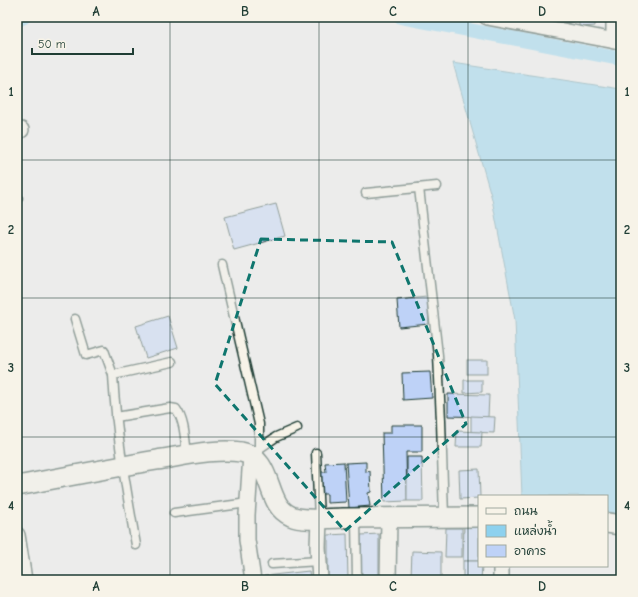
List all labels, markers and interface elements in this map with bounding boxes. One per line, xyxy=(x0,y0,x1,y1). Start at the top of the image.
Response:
text: A xyxy=(92,4,100,19)
text: B xyxy=(241,4,249,19)
text: C xyxy=(389,4,397,19)
text: D xyxy=(538,4,546,19)
scale bar xyxy=(32,30,133,56)
text: 50 m xyxy=(38,37,66,51)
text: 1 xyxy=(8,84,14,99)
text: 1 xyxy=(624,84,630,99)
text: 2 xyxy=(8,222,14,237)
text: 2 xyxy=(624,222,630,237)
text: 3 xyxy=(8,360,14,375)
text: 3 xyxy=(624,360,630,375)
legend xyxy=(478,495,608,567)
text: 4 xyxy=(8,498,14,513)
text: 4 xyxy=(624,498,630,513)
text: ถนน xyxy=(514,504,538,518)
text: แหล่งน้ำ xyxy=(514,520,557,538)
text: อาคาร xyxy=(514,544,546,558)
text: A xyxy=(92,579,100,594)
text: B xyxy=(241,579,249,594)
text: C xyxy=(389,579,397,594)
text: D xyxy=(538,579,546,594)

